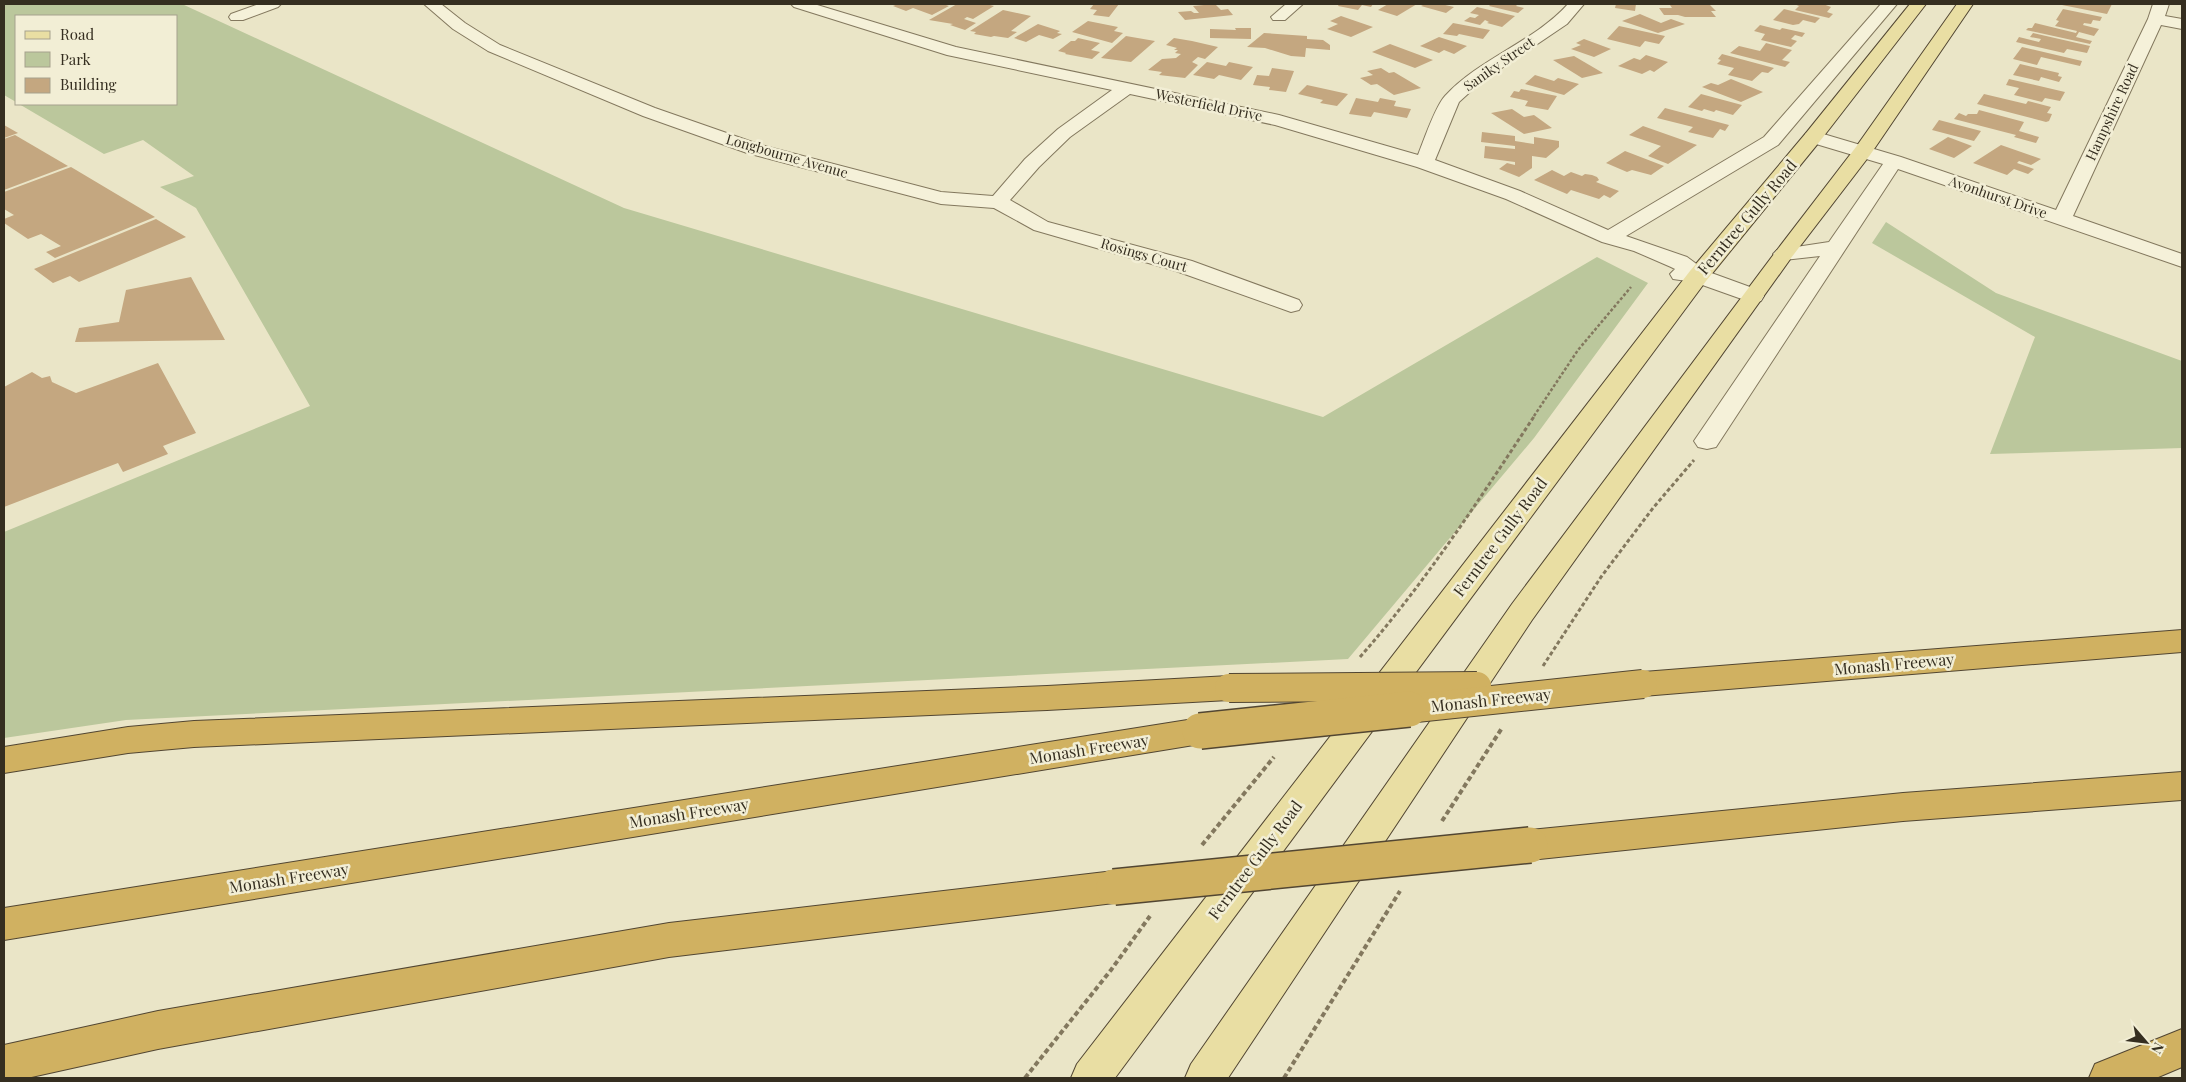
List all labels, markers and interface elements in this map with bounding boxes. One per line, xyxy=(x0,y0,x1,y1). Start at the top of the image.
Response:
legend xyxy=(15,15,178,105)
text: Road xyxy=(60,24,94,44)
street label: Saniky Street xyxy=(1459,32,1539,95)
text: Park xyxy=(60,49,92,69)
street label: Hampshire Road xyxy=(2081,60,2142,163)
text: Building xyxy=(60,74,117,94)
street label: Westerfield Drive xyxy=(1153,84,1264,125)
street label: Longbourne Avenue xyxy=(724,129,850,182)
street label: Ferntree Gully Road xyxy=(1692,155,1801,279)
street label: Avonhurst Drive xyxy=(1945,170,2050,222)
street label: Rosings Court xyxy=(1099,233,1191,276)
street label: Ferntree Gully Road xyxy=(1448,473,1551,600)
street label: Monash Freeway xyxy=(1833,648,1955,679)
street label: Monash Freeway xyxy=(1430,683,1552,716)
street label: Monash Freeway xyxy=(1028,729,1150,768)
street label: Monash Freeway xyxy=(628,793,750,832)
street label: Ferntree Gully Road xyxy=(1203,796,1306,923)
street label: Monash Freeway xyxy=(228,858,350,897)
north arrow xyxy=(2121,1017,2171,1067)
text: N xyxy=(2147,1039,2169,1057)

